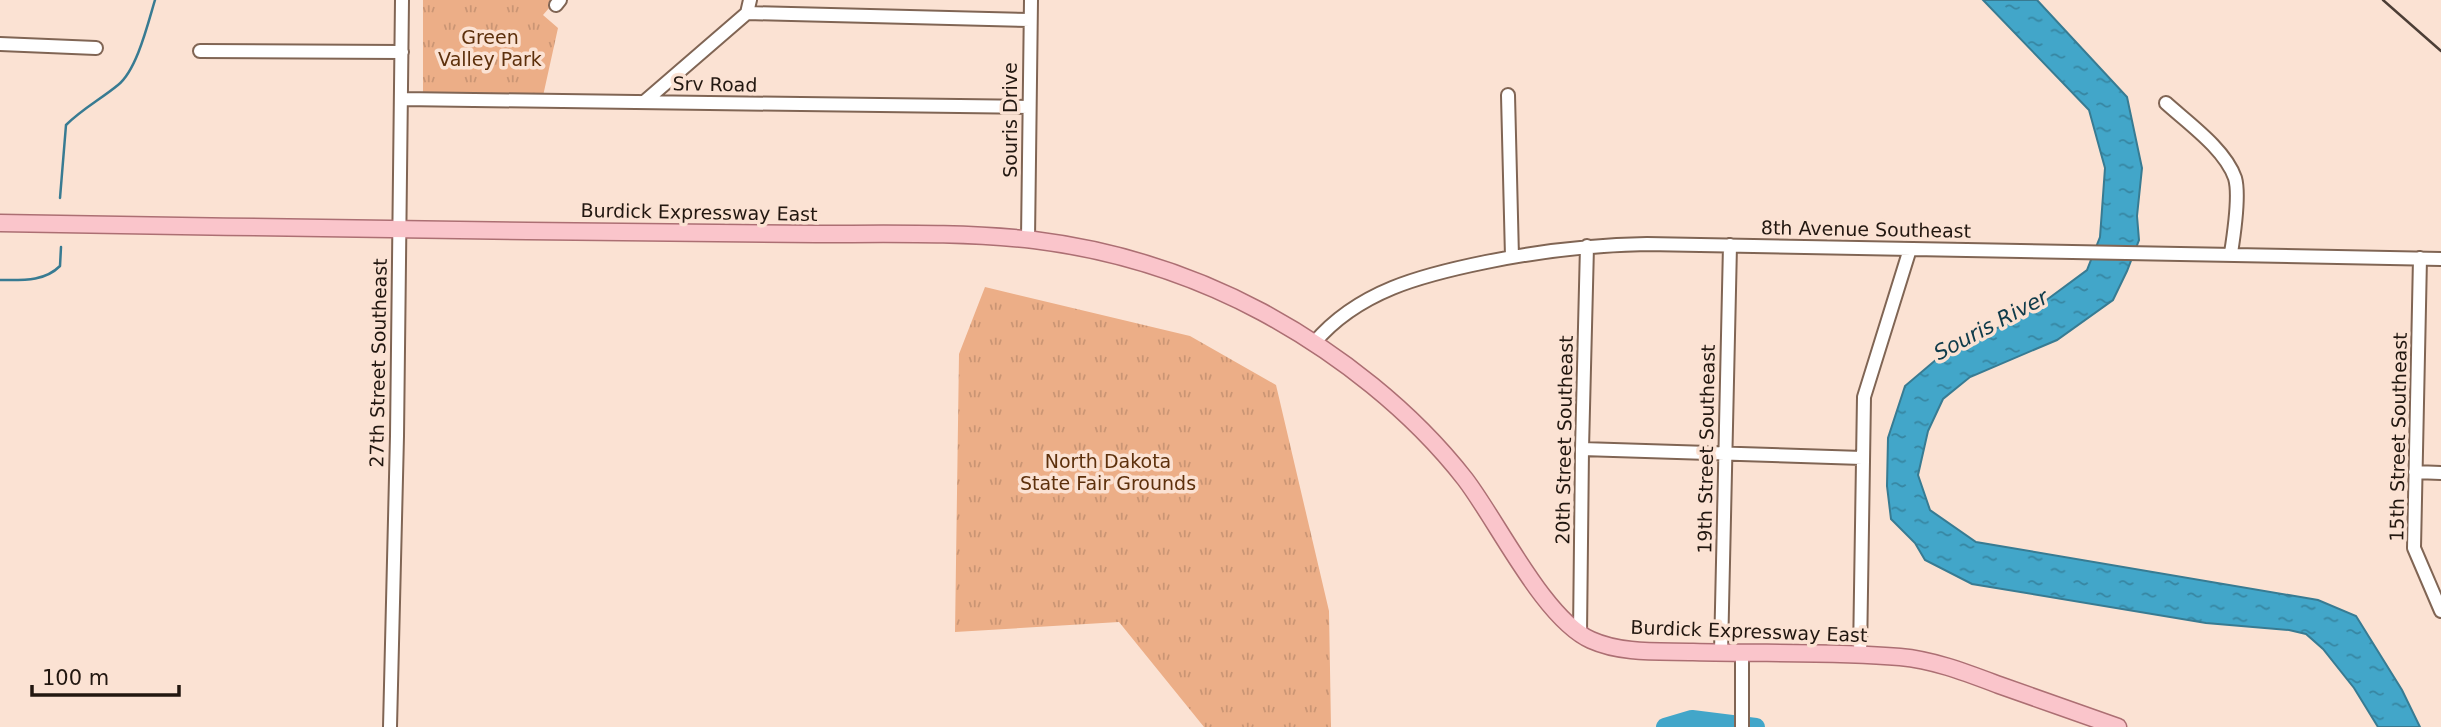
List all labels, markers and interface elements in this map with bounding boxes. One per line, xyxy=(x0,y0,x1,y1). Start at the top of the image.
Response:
park label: Green Valley Park xyxy=(438,26,542,70)
street label: Souris Drive xyxy=(999,62,1021,178)
street label: Srv Road xyxy=(672,72,758,96)
street label: Burdick Expressway East xyxy=(580,199,818,225)
street label: 8th Avenue Southeast xyxy=(1761,216,1971,242)
street label: 27th Street Southeast xyxy=(365,258,391,468)
water label: Souris River xyxy=(1930,284,2053,365)
street label: 15th Street Southeast xyxy=(2385,332,2411,542)
street label: 20th Street Southeast xyxy=(1551,335,1577,545)
street label: 19th Street Southeast xyxy=(1693,344,1719,554)
park label: North Dakota State Fair Grounds xyxy=(1020,450,1196,494)
street label: Burdick Expressway East xyxy=(1630,616,1868,646)
scale bar xyxy=(32,654,178,698)
text: 100 m xyxy=(42,666,109,690)

